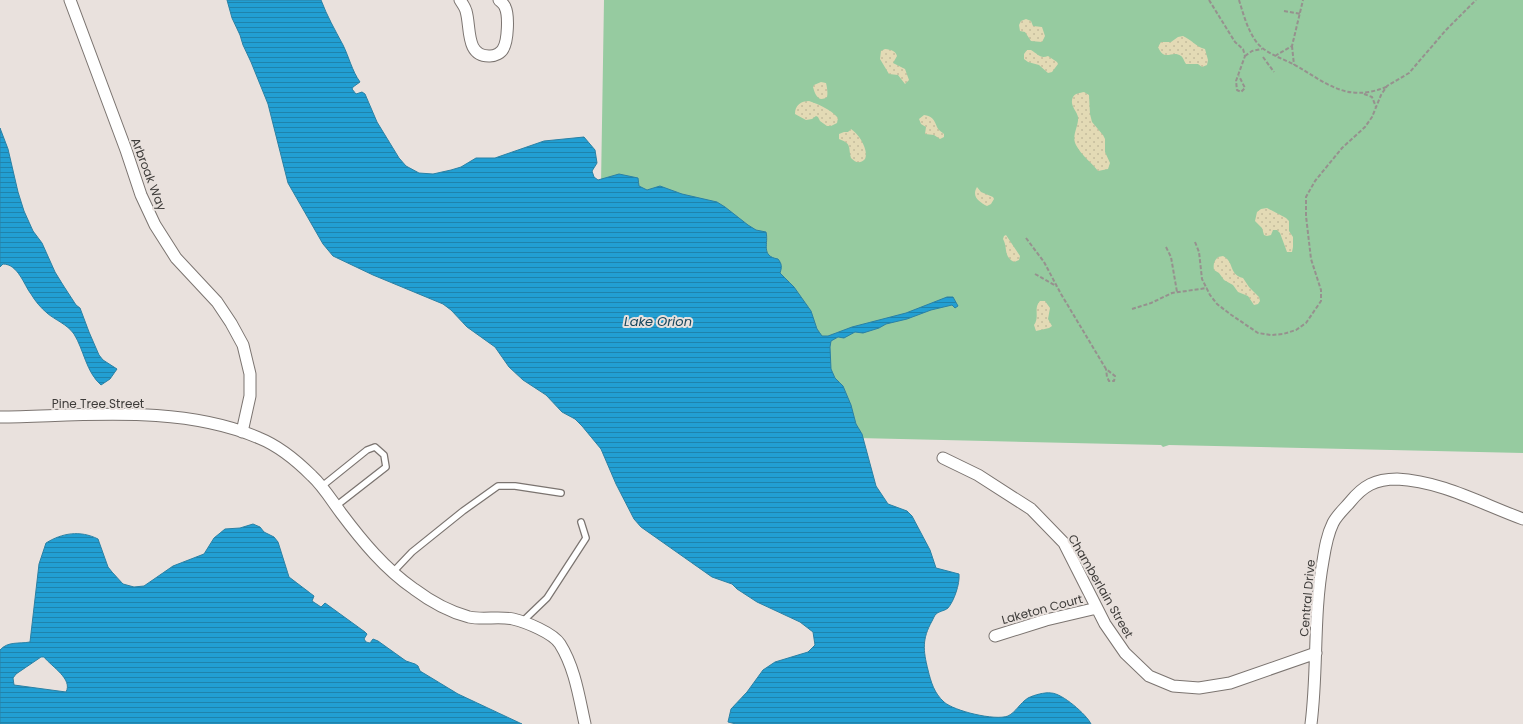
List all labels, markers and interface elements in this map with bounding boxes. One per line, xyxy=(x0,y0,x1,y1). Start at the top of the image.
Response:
street label: Arbroak Way xyxy=(127,135,171,213)
water label: Lake Orion xyxy=(624,312,692,331)
street label: Pine Tree Street xyxy=(52,395,144,412)
street label: Chamberlain Street xyxy=(1064,531,1138,641)
street label: Central Drive xyxy=(1295,559,1319,637)
street label: Laketon Court xyxy=(1000,590,1084,628)

